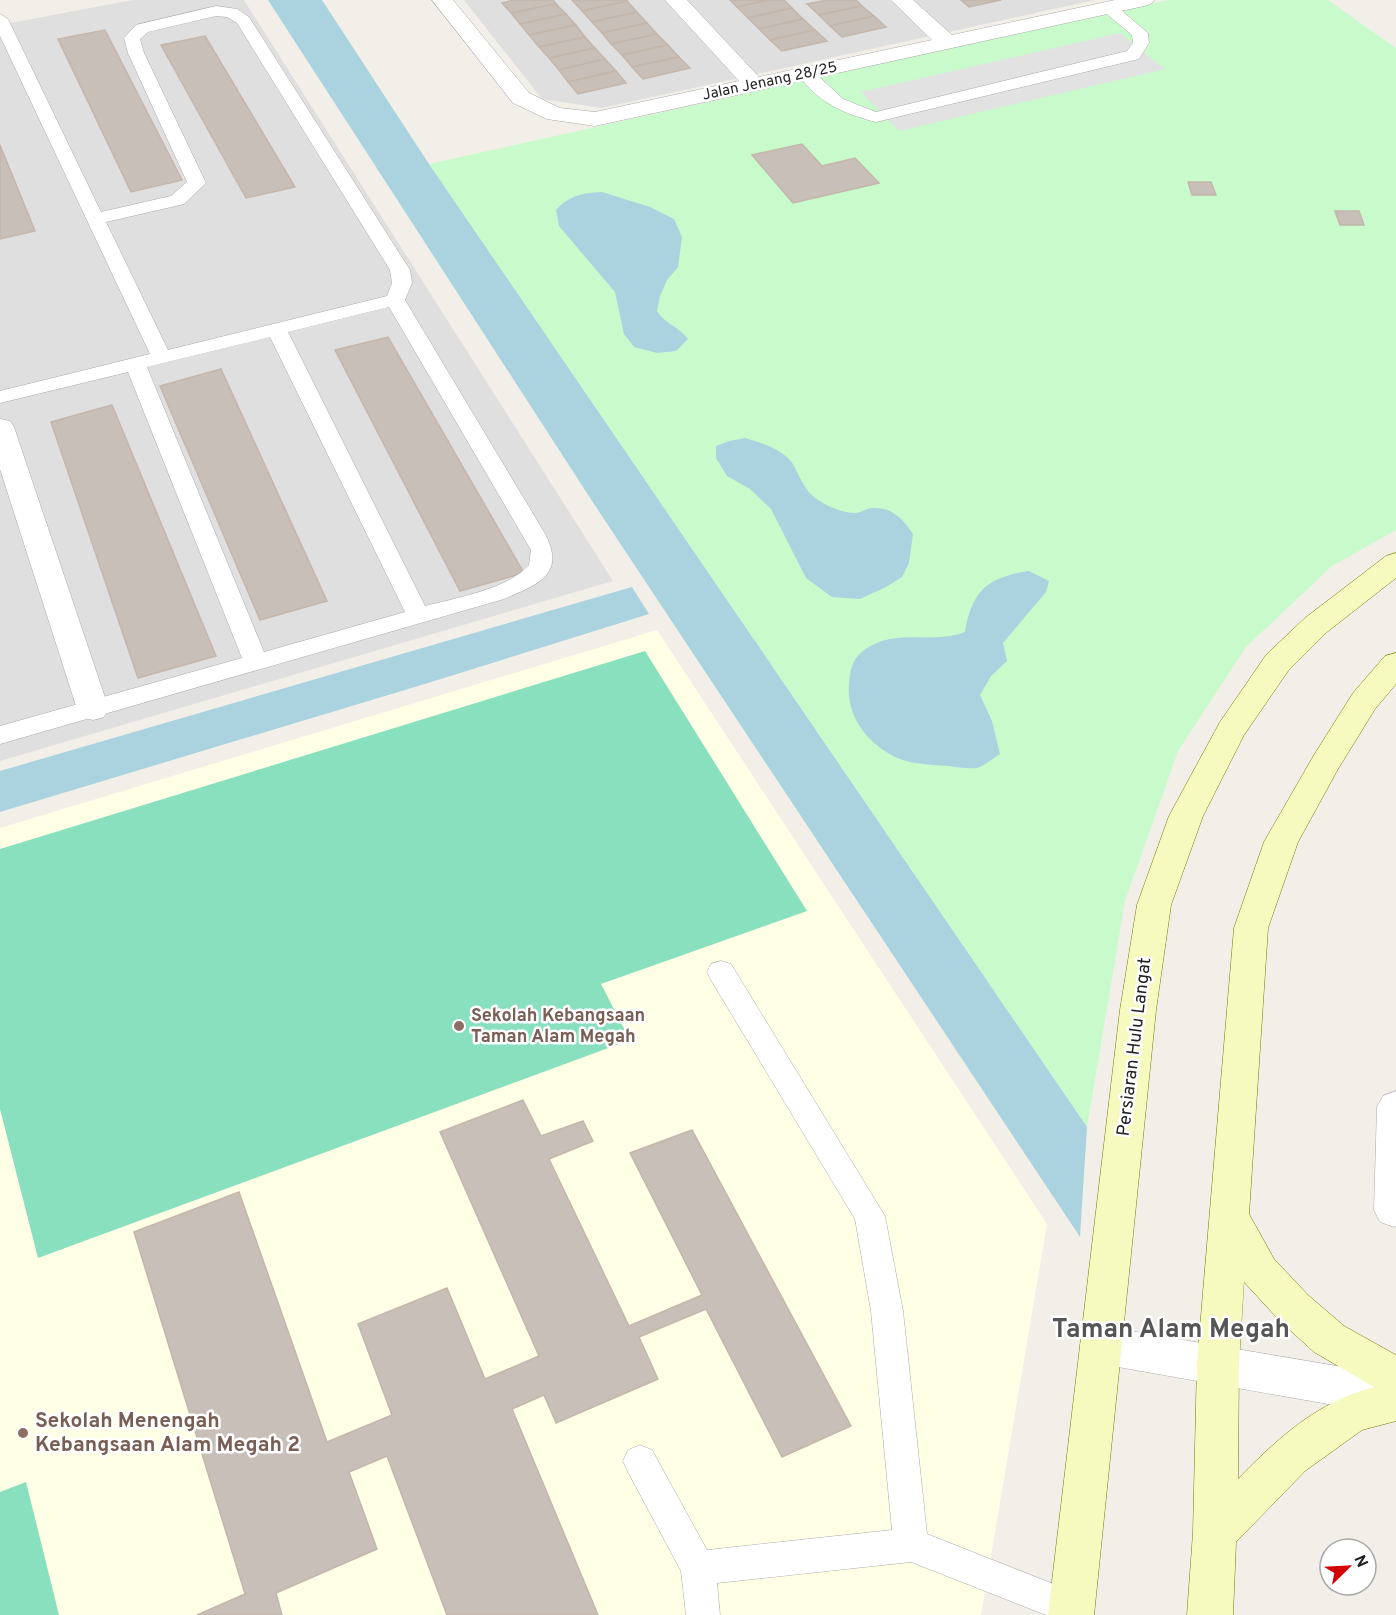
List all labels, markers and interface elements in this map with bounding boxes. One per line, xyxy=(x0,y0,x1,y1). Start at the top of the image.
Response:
street label: Jalan Jenang 28/25 xyxy=(701,58,839,106)
street label: Persiaran Hulu Langat xyxy=(1113,956,1157,1138)
place label: Sekolah Kebangsaan Taman Alam Megah xyxy=(471,1005,645,1049)
marker: Sekolah Kebangsaan Taman Alam Megah xyxy=(452,1019,466,1033)
district label: Taman Alam Megah xyxy=(1052,1314,1290,1347)
place label: Sekolah Menengah Kebangsaan Alam Megah 2 xyxy=(35,1408,300,1459)
marker: Sekolah Menengah Kebangsaan Alam Megah 2 xyxy=(16,1426,30,1440)
north arrow xyxy=(1318,1537,1378,1597)
text: N xyxy=(1348,1552,1371,1571)

